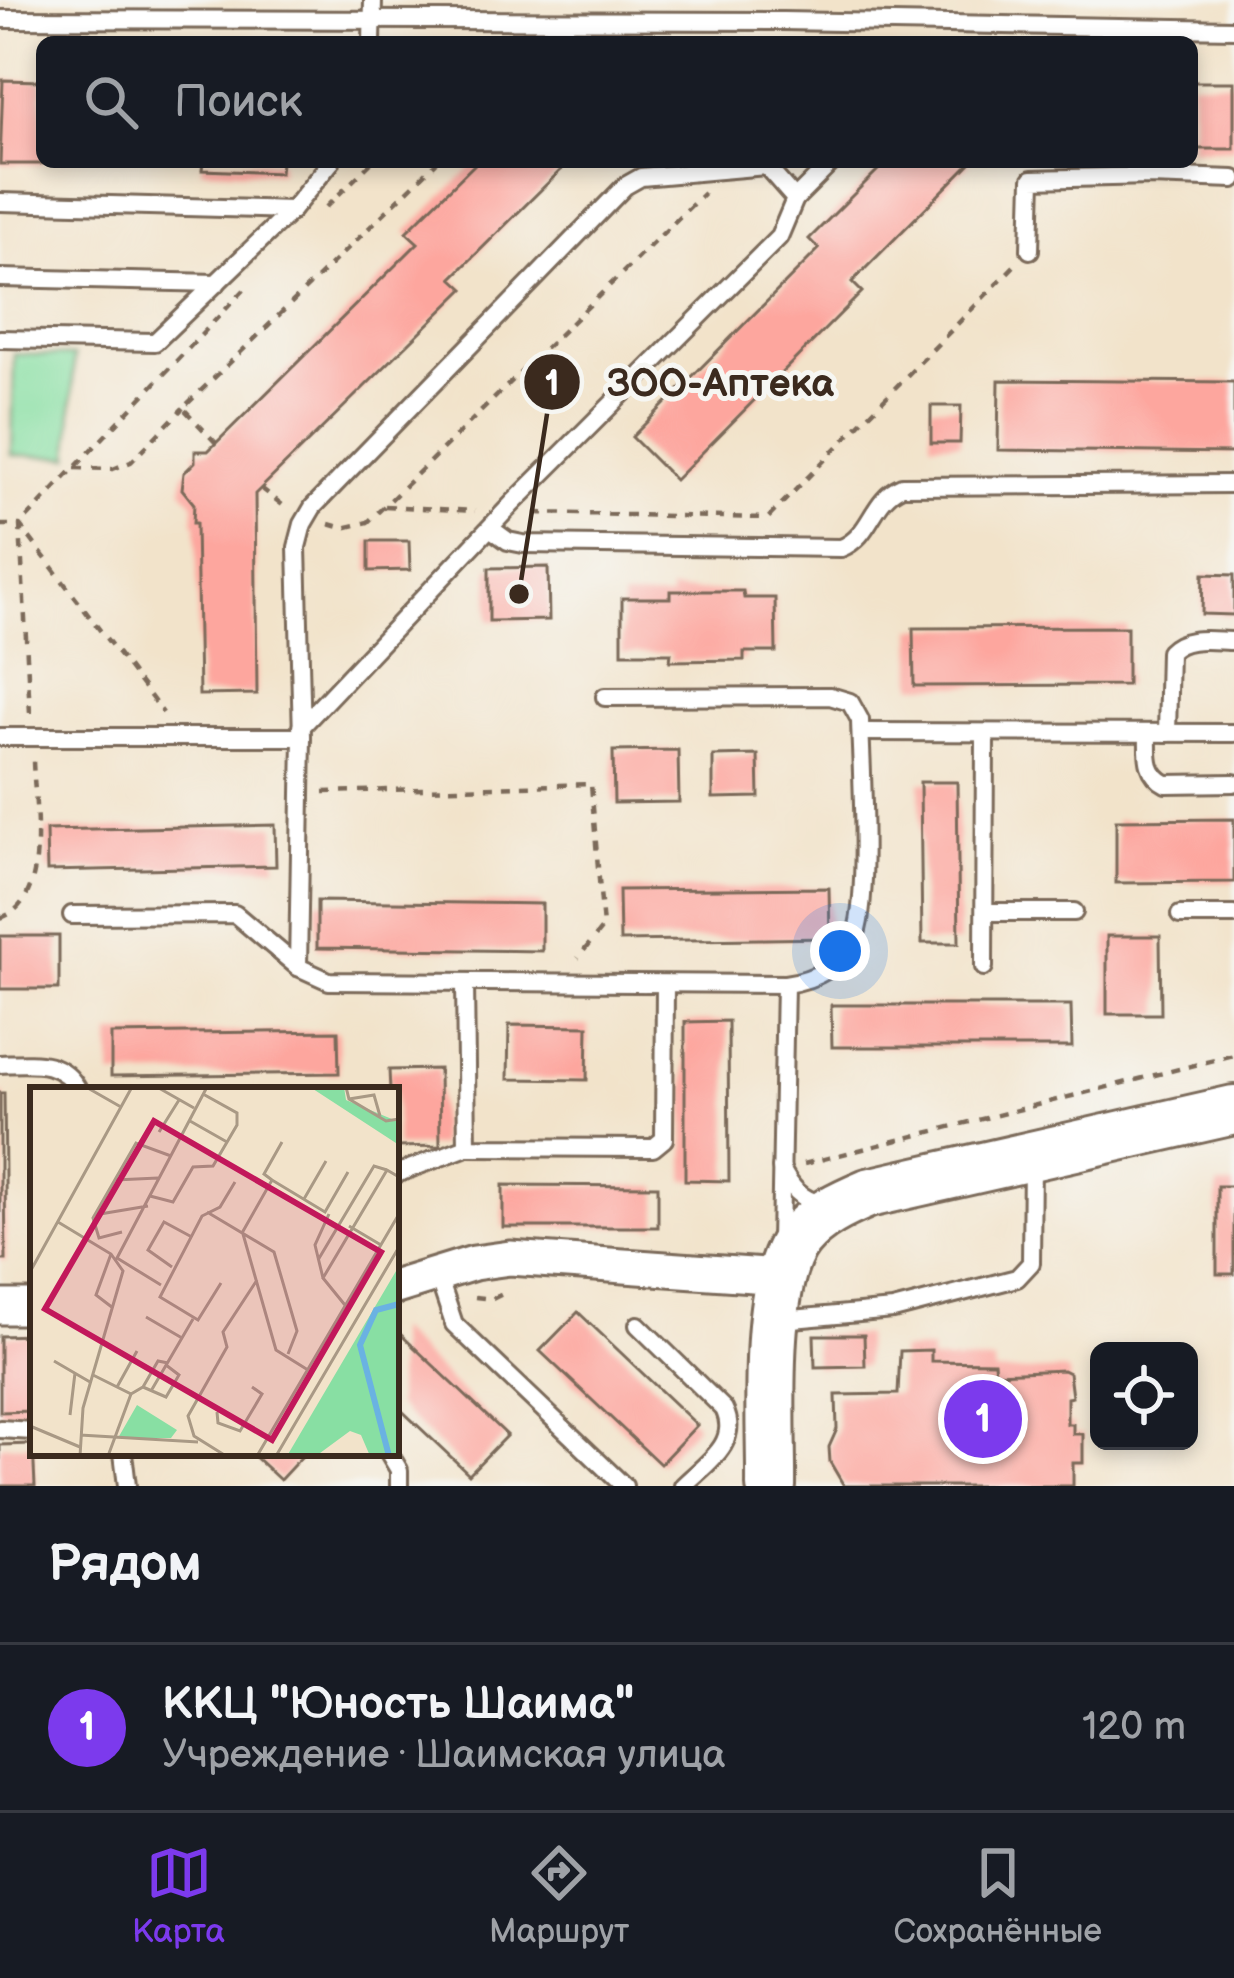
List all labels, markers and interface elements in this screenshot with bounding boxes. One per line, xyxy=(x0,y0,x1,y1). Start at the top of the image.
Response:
search box xyxy=(36,36,1198,168)
icon: search xyxy=(78,69,144,135)
text: Поиск xyxy=(174,75,302,130)
callout: ЗОО-Аптека xyxy=(522,345,857,420)
text: ЗОО-Аптека xyxy=(606,361,834,408)
text: 1 xyxy=(544,363,560,406)
your location xyxy=(810,921,870,981)
inset map xyxy=(30,1087,399,1456)
map controls xyxy=(1090,1342,1198,1450)
button: locate xyxy=(1090,1342,1198,1450)
pin: 1 xyxy=(944,1374,1022,1464)
text: Рядом xyxy=(48,1534,202,1595)
text: ККЦ "Юность Шаима" xyxy=(162,1677,634,1732)
text: 1 xyxy=(79,1704,95,1751)
text: 120 m xyxy=(1082,1704,1186,1751)
text: Учреждение · Шаимская улица xyxy=(162,1732,726,1779)
tab: Карта xyxy=(132,1840,225,1952)
tab: Маршрут xyxy=(489,1840,629,1952)
tab: Сохранённые xyxy=(893,1840,1102,1952)

